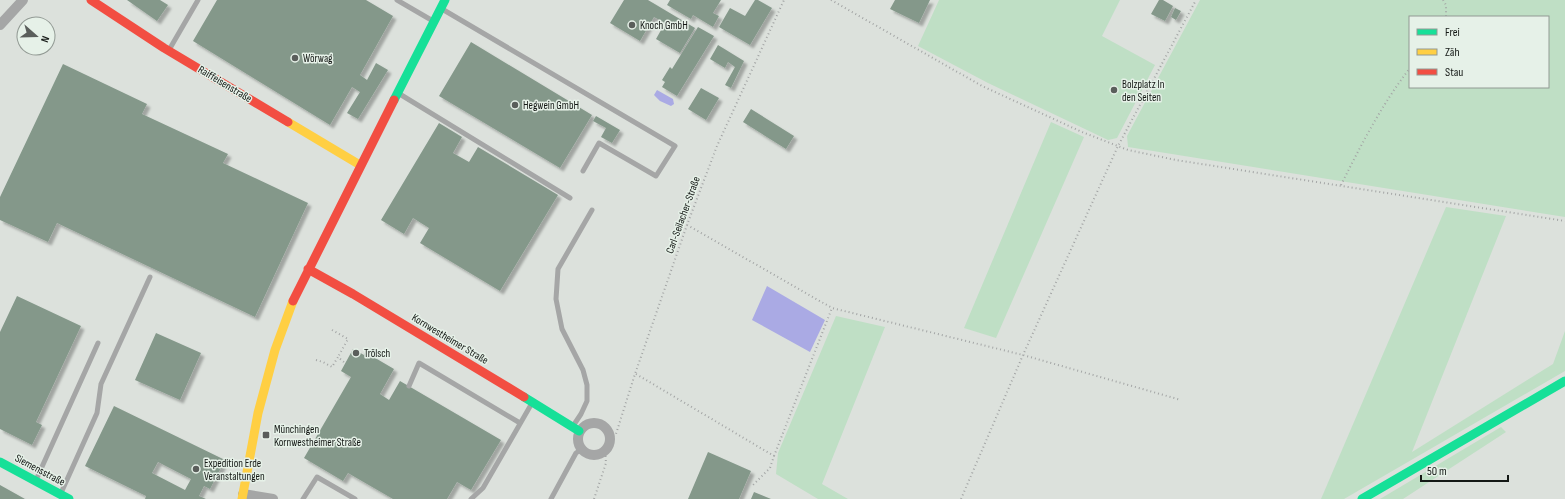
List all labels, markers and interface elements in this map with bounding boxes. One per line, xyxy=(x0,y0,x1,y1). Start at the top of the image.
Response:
north arrow xyxy=(16,16,56,56)
legend xyxy=(1409,16,1549,88)
place label: Knoch GmbH xyxy=(640,19,688,32)
marker: Knoch GmbH xyxy=(627,20,637,30)
text: Frei xyxy=(1445,25,1460,40)
text: N xyxy=(38,34,52,44)
text: Zäh xyxy=(1445,45,1460,60)
place label: Wörwag xyxy=(303,52,333,65)
marker: Wörwag xyxy=(290,53,300,63)
street label: Raiffeisenstraße xyxy=(196,63,254,105)
text: Stau xyxy=(1445,65,1463,80)
place label: Bolzplatz In den Seiten xyxy=(1122,78,1165,104)
marker: Bolzplatz In den Seiten xyxy=(1109,85,1119,95)
place label: Hegwein GmbH xyxy=(523,99,579,112)
marker: Hegwein GmbH xyxy=(510,100,520,110)
street label: Carl-Seilacher-Straße xyxy=(663,175,703,255)
street label: Kornwestheimer Straße xyxy=(409,311,491,367)
place label: Trölsch xyxy=(364,347,391,360)
marker: Trölsch xyxy=(351,348,361,358)
place label: Münchingen Kornwestheimer Straße xyxy=(274,423,361,449)
marker: Münchingen Kornwestheimer Straße xyxy=(261,430,271,440)
street label: Siemensstraße xyxy=(13,451,67,489)
place label: Expedition Erde Veranstaltungen xyxy=(204,457,265,483)
scale bar xyxy=(1421,457,1508,483)
marker: Expedition Erde Veranstaltungen xyxy=(191,464,201,474)
text: 50 m xyxy=(1427,464,1447,479)

